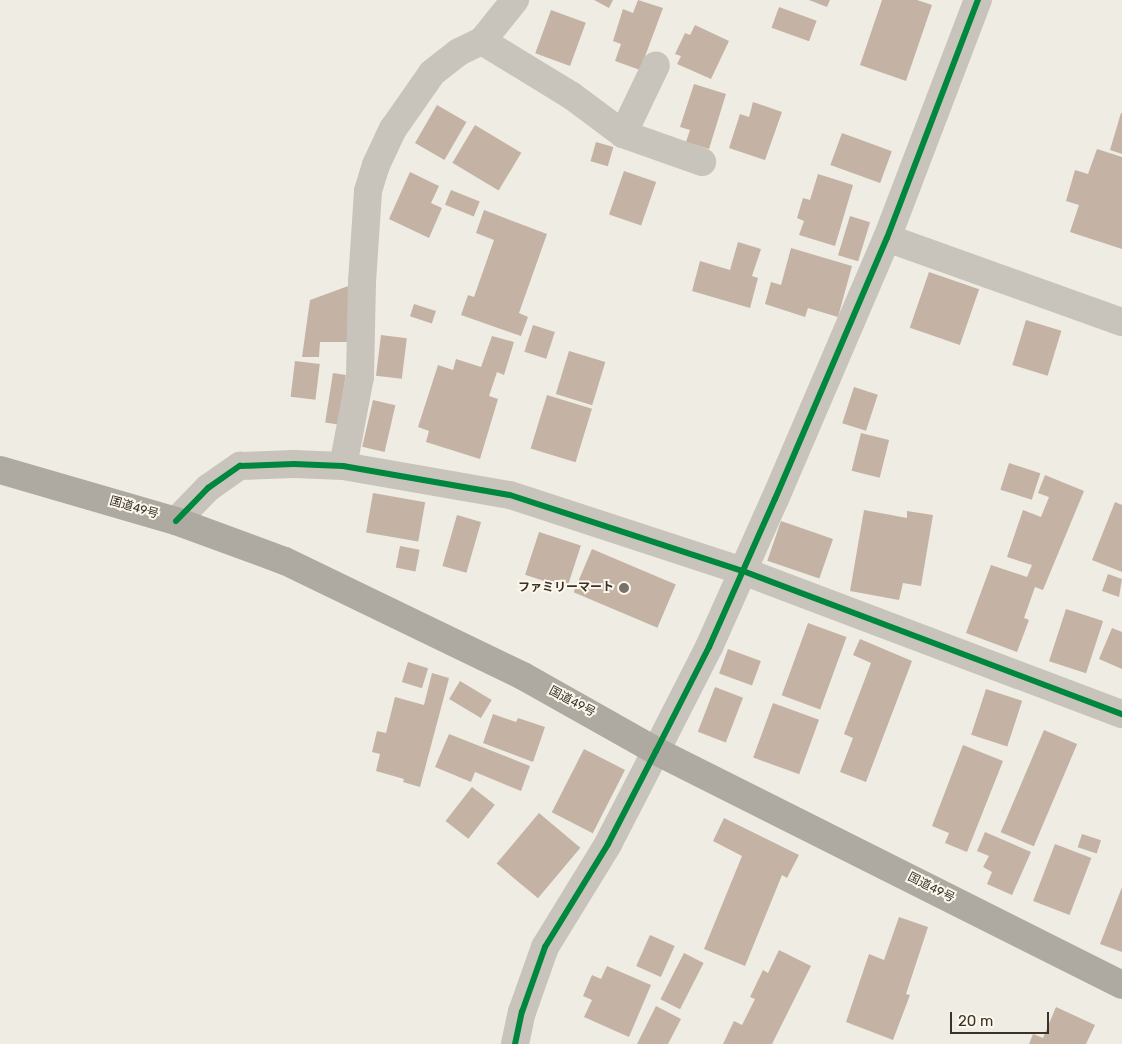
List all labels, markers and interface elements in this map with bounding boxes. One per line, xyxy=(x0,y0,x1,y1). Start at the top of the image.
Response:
street label: 国道49号 xyxy=(108,494,160,522)
place label: ファミリーマート xyxy=(518,581,614,595)
marker: ファミリーマート xyxy=(618,582,630,594)
street label: 国道49号 xyxy=(546,684,598,720)
street label: 国道49号 xyxy=(905,870,957,906)
scale bar xyxy=(952,1002,1051,1034)
text: 20 m xyxy=(958,1012,993,1030)

